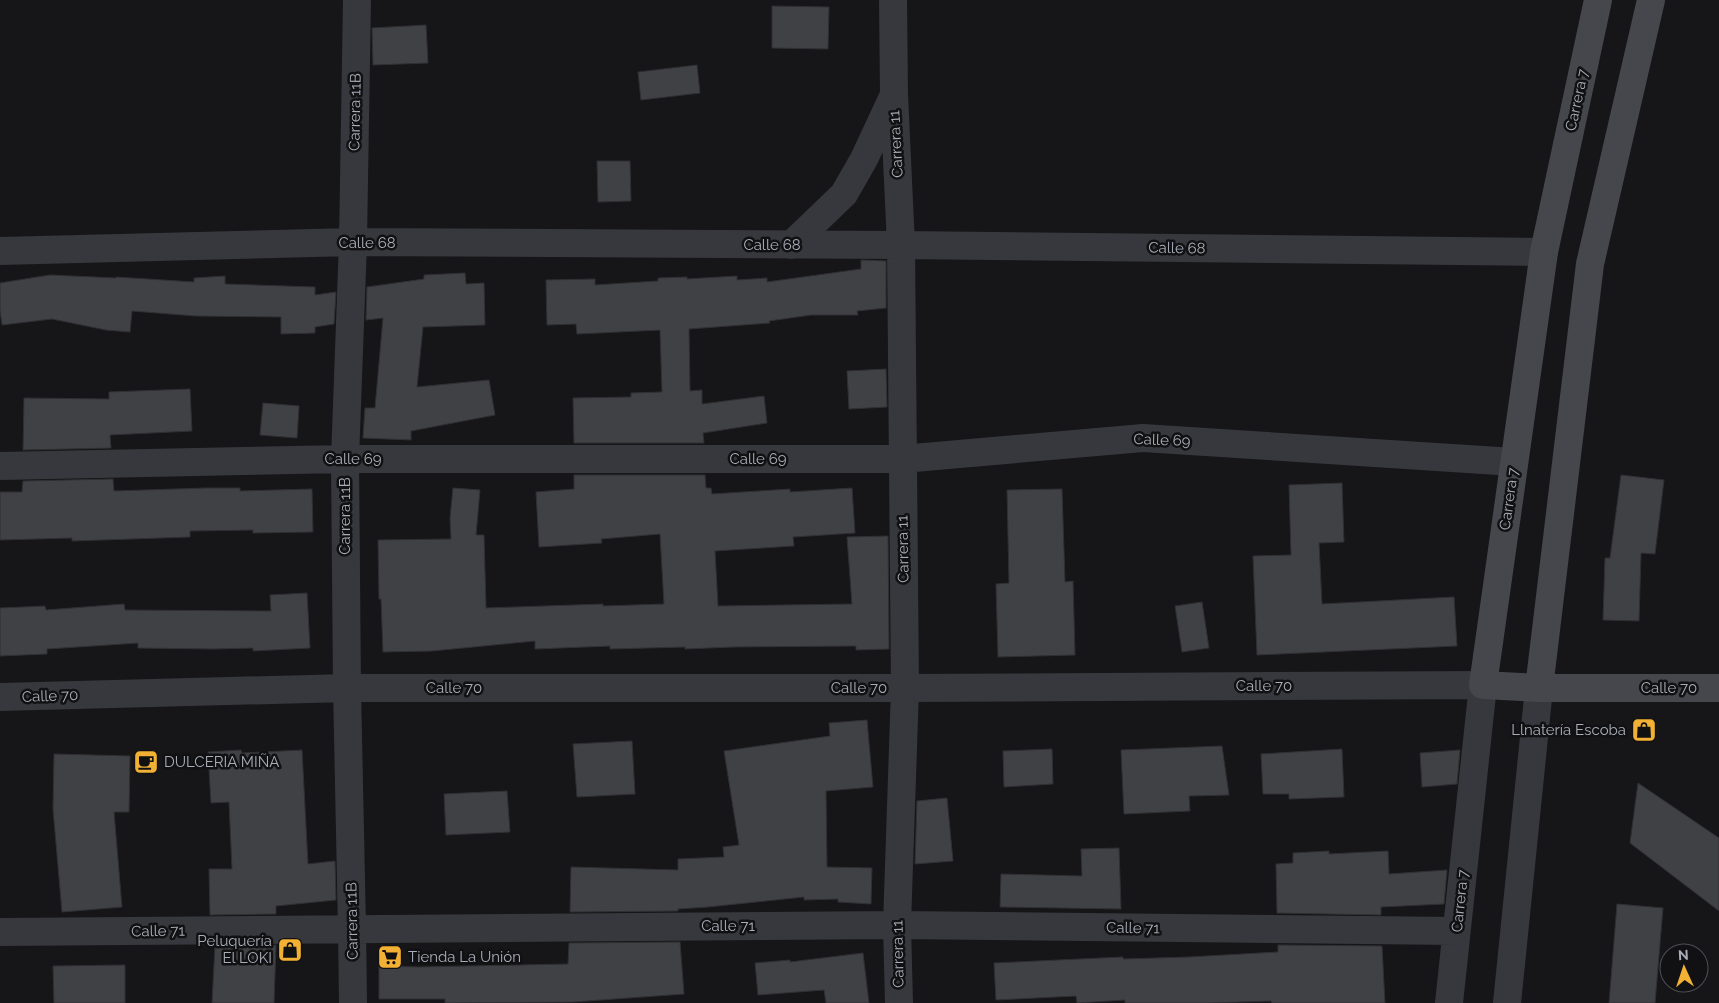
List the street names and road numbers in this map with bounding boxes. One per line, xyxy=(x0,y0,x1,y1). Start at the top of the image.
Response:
street label: Carrera 7 xyxy=(1562,67,1592,133)
street label: Carrera 11B xyxy=(345,73,365,151)
street label: Carrera 11 xyxy=(885,109,907,178)
street label: Calle 68 xyxy=(338,234,396,252)
street label: Calle 68 xyxy=(743,236,801,254)
street label: Calle 68 xyxy=(1148,239,1206,257)
street label: Calle 69 xyxy=(1133,430,1191,450)
street label: Calle 69 xyxy=(324,450,382,468)
street label: Calle 69 xyxy=(729,450,787,468)
street label: Carrera 7 xyxy=(1496,467,1522,531)
street label: Carrera 11B xyxy=(336,477,354,555)
street label: Carrera 11 xyxy=(893,514,913,583)
street label: Calle 70 xyxy=(1236,677,1292,695)
street label: Calle 70 xyxy=(426,679,482,697)
street label: Calle 70 xyxy=(831,679,887,697)
street label: Calle 70 xyxy=(1641,679,1697,697)
street label: Calle 70 xyxy=(21,686,79,706)
street label: Carrera 7 xyxy=(1448,869,1472,933)
street label: Carrera 11B xyxy=(342,882,362,960)
street label: Calle 71 xyxy=(701,917,755,935)
street label: Carrera 11 xyxy=(888,919,908,988)
street label: Calle 71 xyxy=(1106,919,1161,937)
street label: Calle 71 xyxy=(131,922,186,940)

